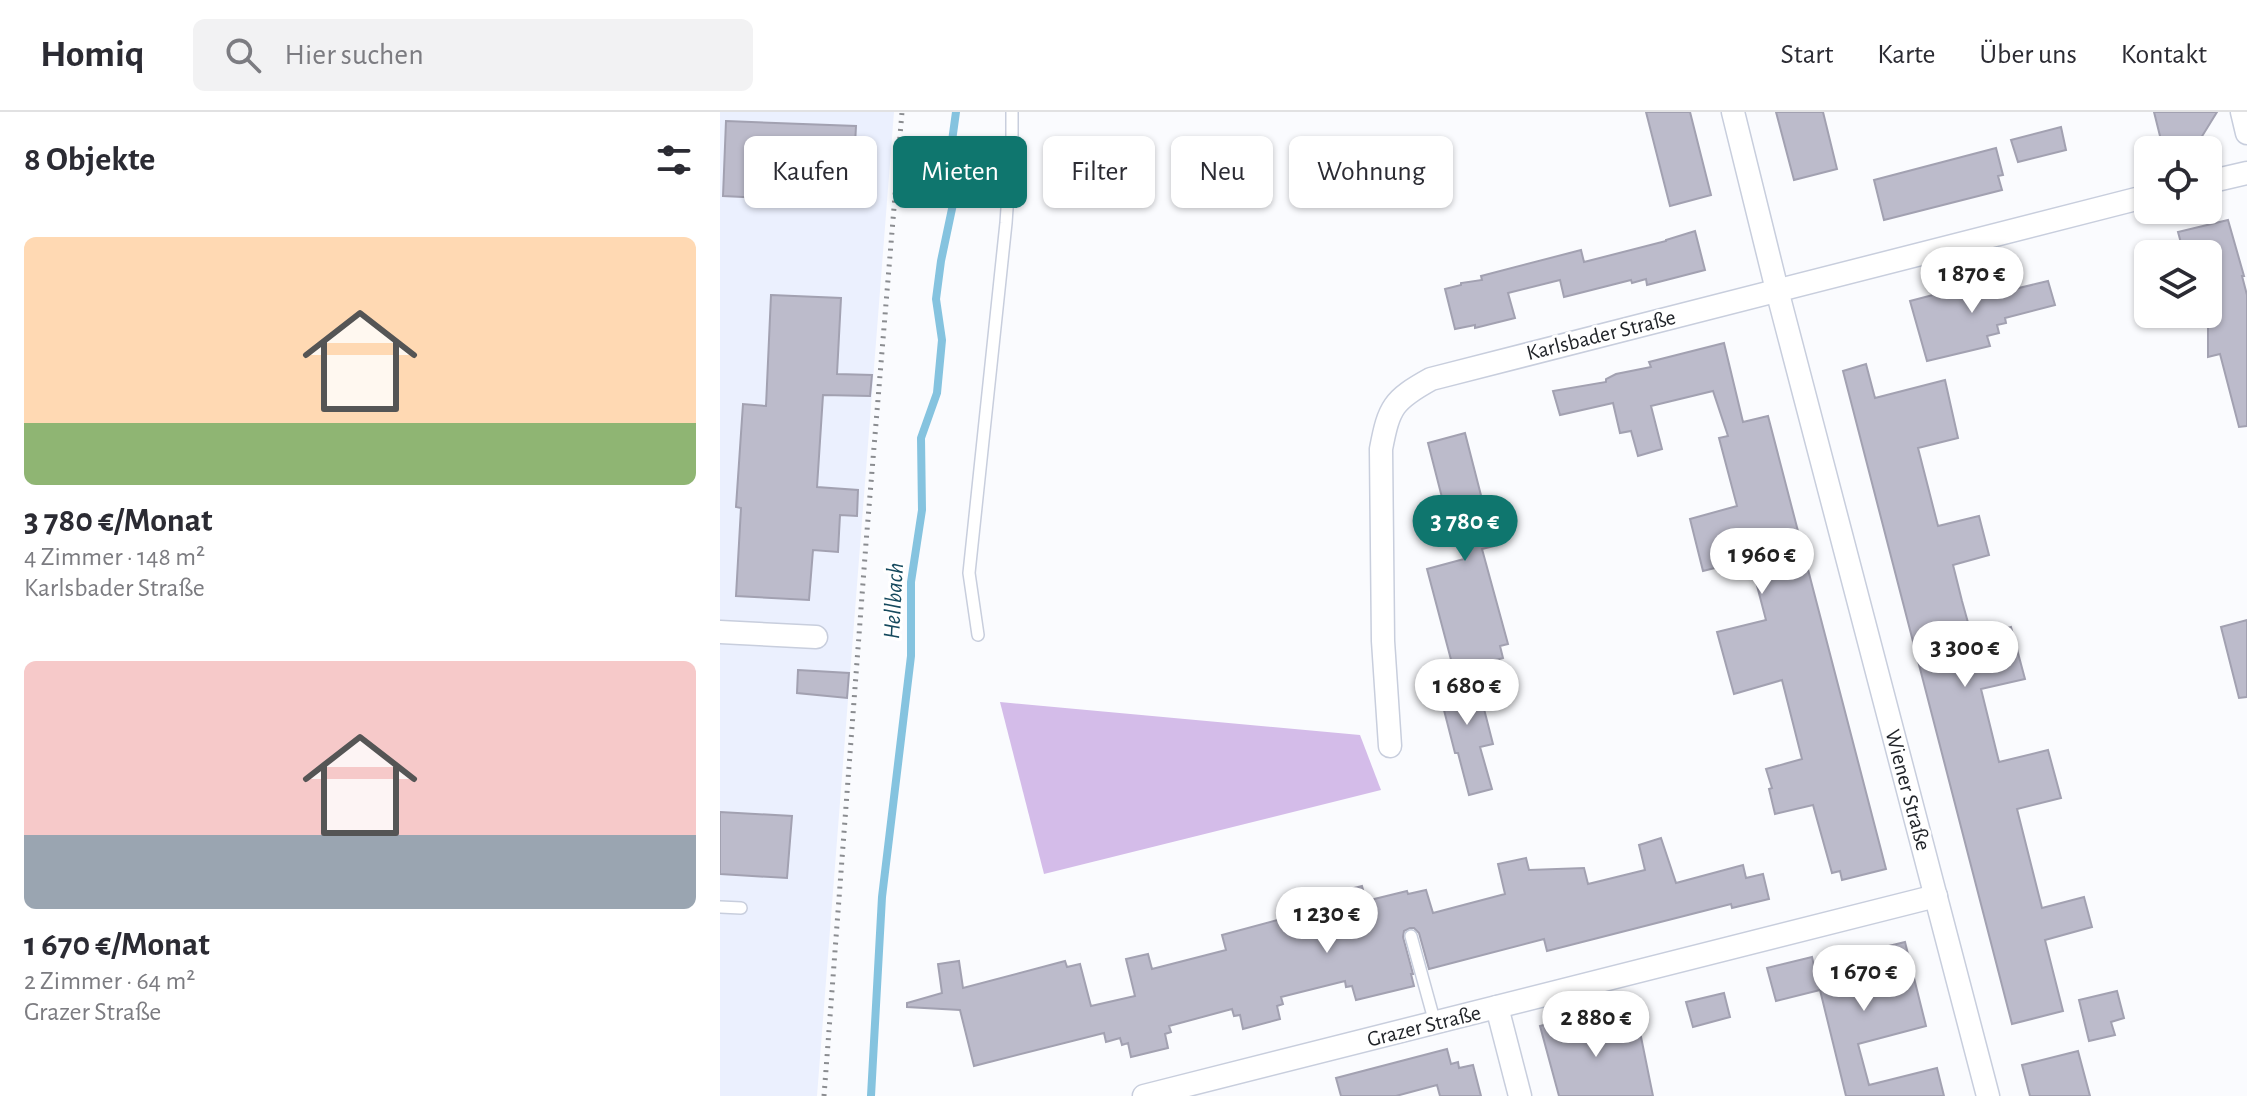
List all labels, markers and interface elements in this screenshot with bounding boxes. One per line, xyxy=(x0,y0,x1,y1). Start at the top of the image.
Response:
search box xyxy=(193,19,753,91)
icon: search xyxy=(221,33,265,77)
text: Homiq xyxy=(40,36,145,74)
text: Hier suchen xyxy=(285,40,424,70)
text: Start xyxy=(1781,41,1833,69)
text: Karte xyxy=(1877,41,1936,69)
text: Über uns xyxy=(1980,41,2077,69)
text: Kontakt xyxy=(2121,41,2207,69)
chip: Kaufen xyxy=(744,136,877,208)
chip: Mieten xyxy=(893,136,1027,208)
chip: Filter xyxy=(1043,136,1155,208)
chip: Neu xyxy=(1171,136,1273,208)
chip: Wohnung xyxy=(1289,136,1453,208)
map controls xyxy=(2134,136,2222,328)
button: locate xyxy=(2134,136,2222,224)
icon: filters xyxy=(652,138,696,182)
text: 8 Objekte xyxy=(24,143,155,177)
button: layers xyxy=(2134,240,2222,328)
pin: 1 870 € xyxy=(1898,247,2046,315)
text: 1 870 € xyxy=(1939,260,2005,286)
icon: home xyxy=(288,289,432,433)
street label: Karlsbader Straße xyxy=(1524,306,1678,364)
pin: 3 780 € xyxy=(1391,495,1539,563)
text: 3 780 €/Monat xyxy=(24,504,213,538)
text: 3 780 € xyxy=(1431,508,1499,534)
pin: 1 960 € xyxy=(1688,528,1836,596)
text: 1 960 € xyxy=(1728,541,1796,567)
text: 4 Zimmer · 148 m² xyxy=(24,544,205,570)
water label: Hellbach xyxy=(880,562,908,640)
text: Karlsbader Straße xyxy=(24,575,205,601)
pin: 3 300 € xyxy=(1891,621,2039,689)
text: 3 300 € xyxy=(1930,634,2000,660)
pin: 1 680 € xyxy=(1393,659,1541,727)
text: 1 680 € xyxy=(1433,672,1501,698)
icon: home xyxy=(288,713,432,857)
street label: Wiener Straße xyxy=(1881,727,1935,853)
pin: 1 230 € xyxy=(1253,887,1401,955)
text: 1 230 € xyxy=(1294,900,1360,926)
text: 1 670 €/Monat xyxy=(24,928,210,962)
pin: 1 670 € xyxy=(1790,945,1938,1013)
text: 1 670 € xyxy=(1831,958,1897,984)
text: 2 Zimmer · 64 m² xyxy=(24,968,195,994)
pin: 2 880 € xyxy=(1522,991,1670,1059)
text: Grazer Straße xyxy=(24,999,161,1025)
street label: Grazer Straße xyxy=(1365,1001,1483,1051)
text: 2 880 € xyxy=(1560,1004,1632,1030)

